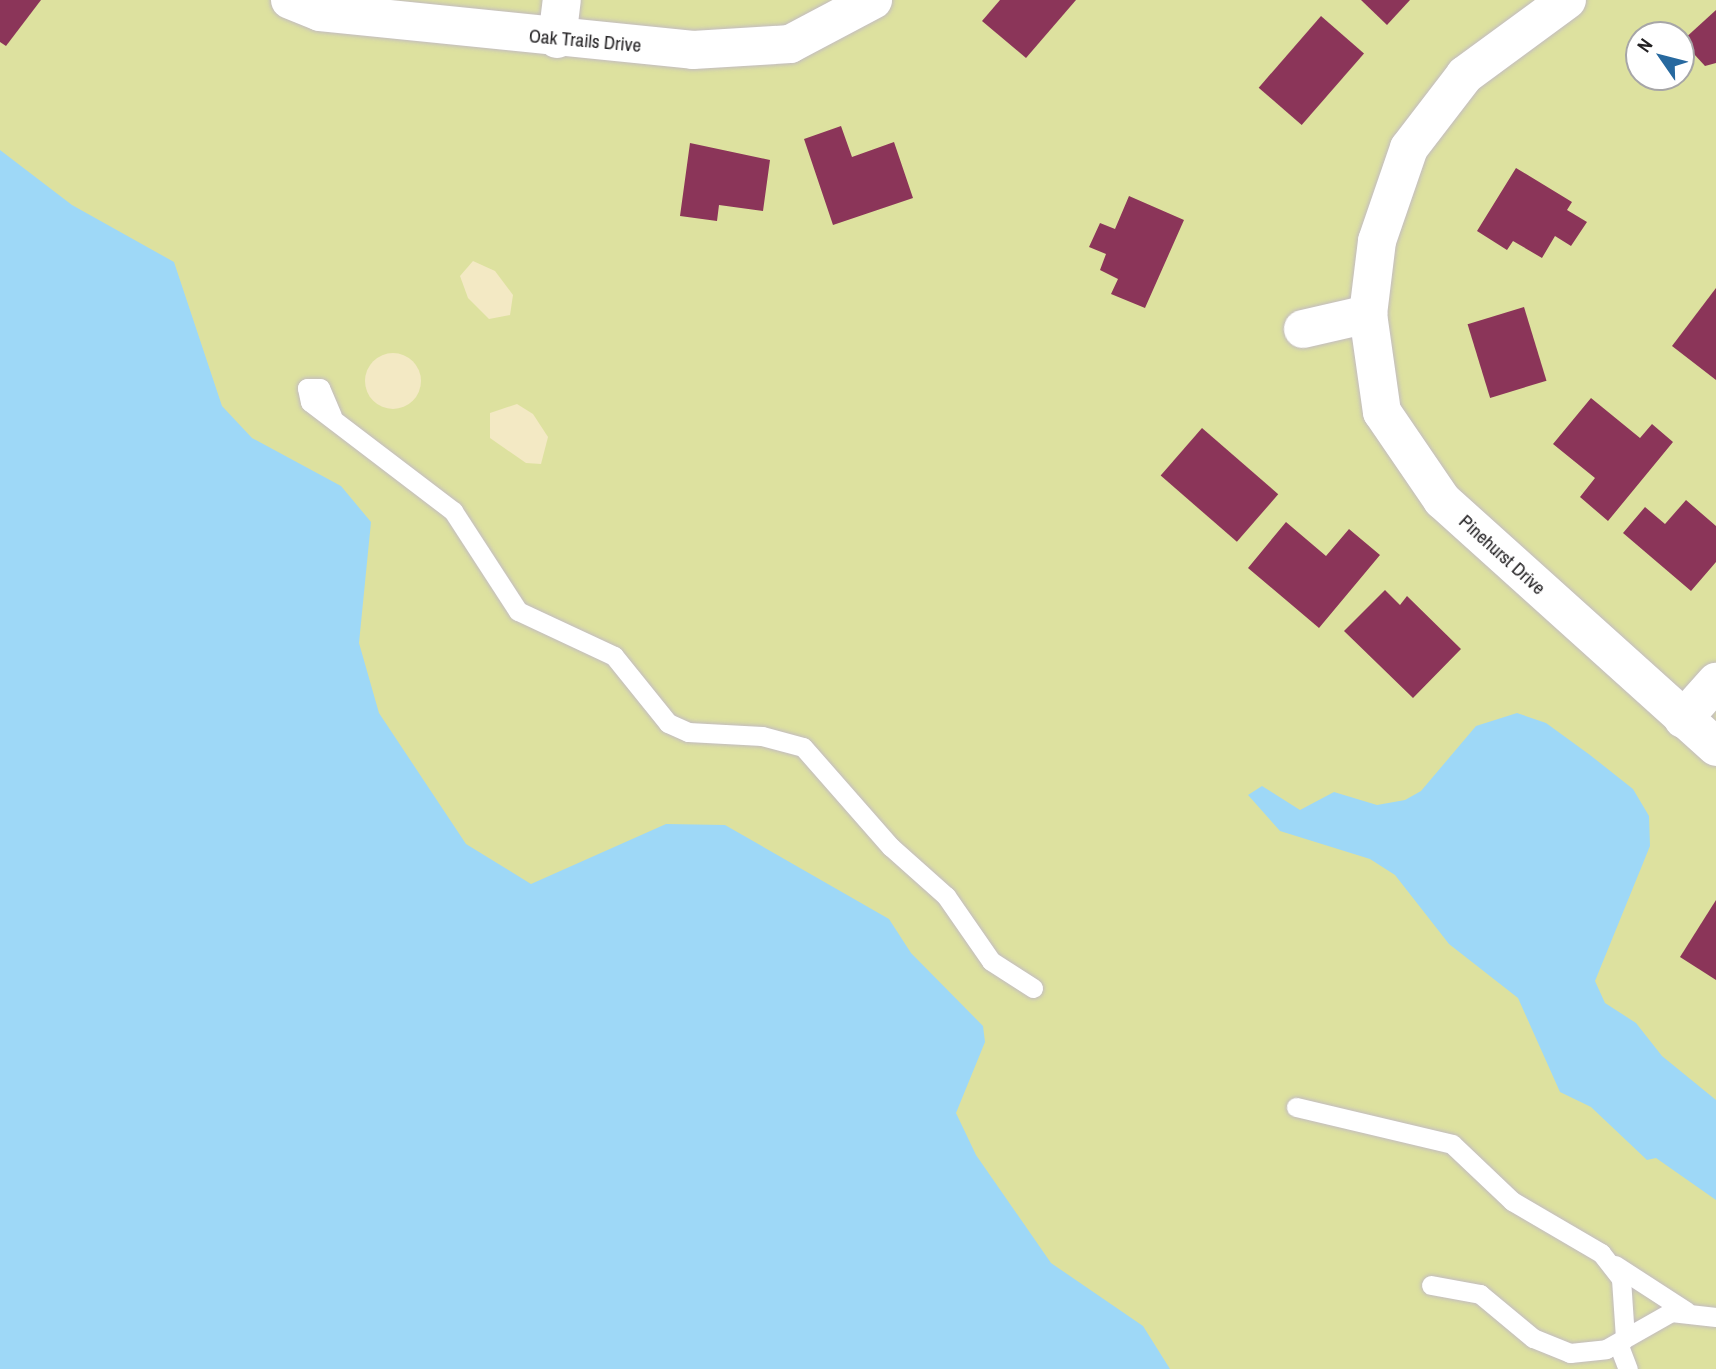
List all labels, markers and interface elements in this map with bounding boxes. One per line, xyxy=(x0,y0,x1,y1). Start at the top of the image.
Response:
north arrow xyxy=(1625,21,1695,91)
street label: Oak Trails Drive xyxy=(528,25,642,57)
text: N xyxy=(1631,33,1658,57)
street label: Pinehurst Drive xyxy=(1454,510,1550,600)

